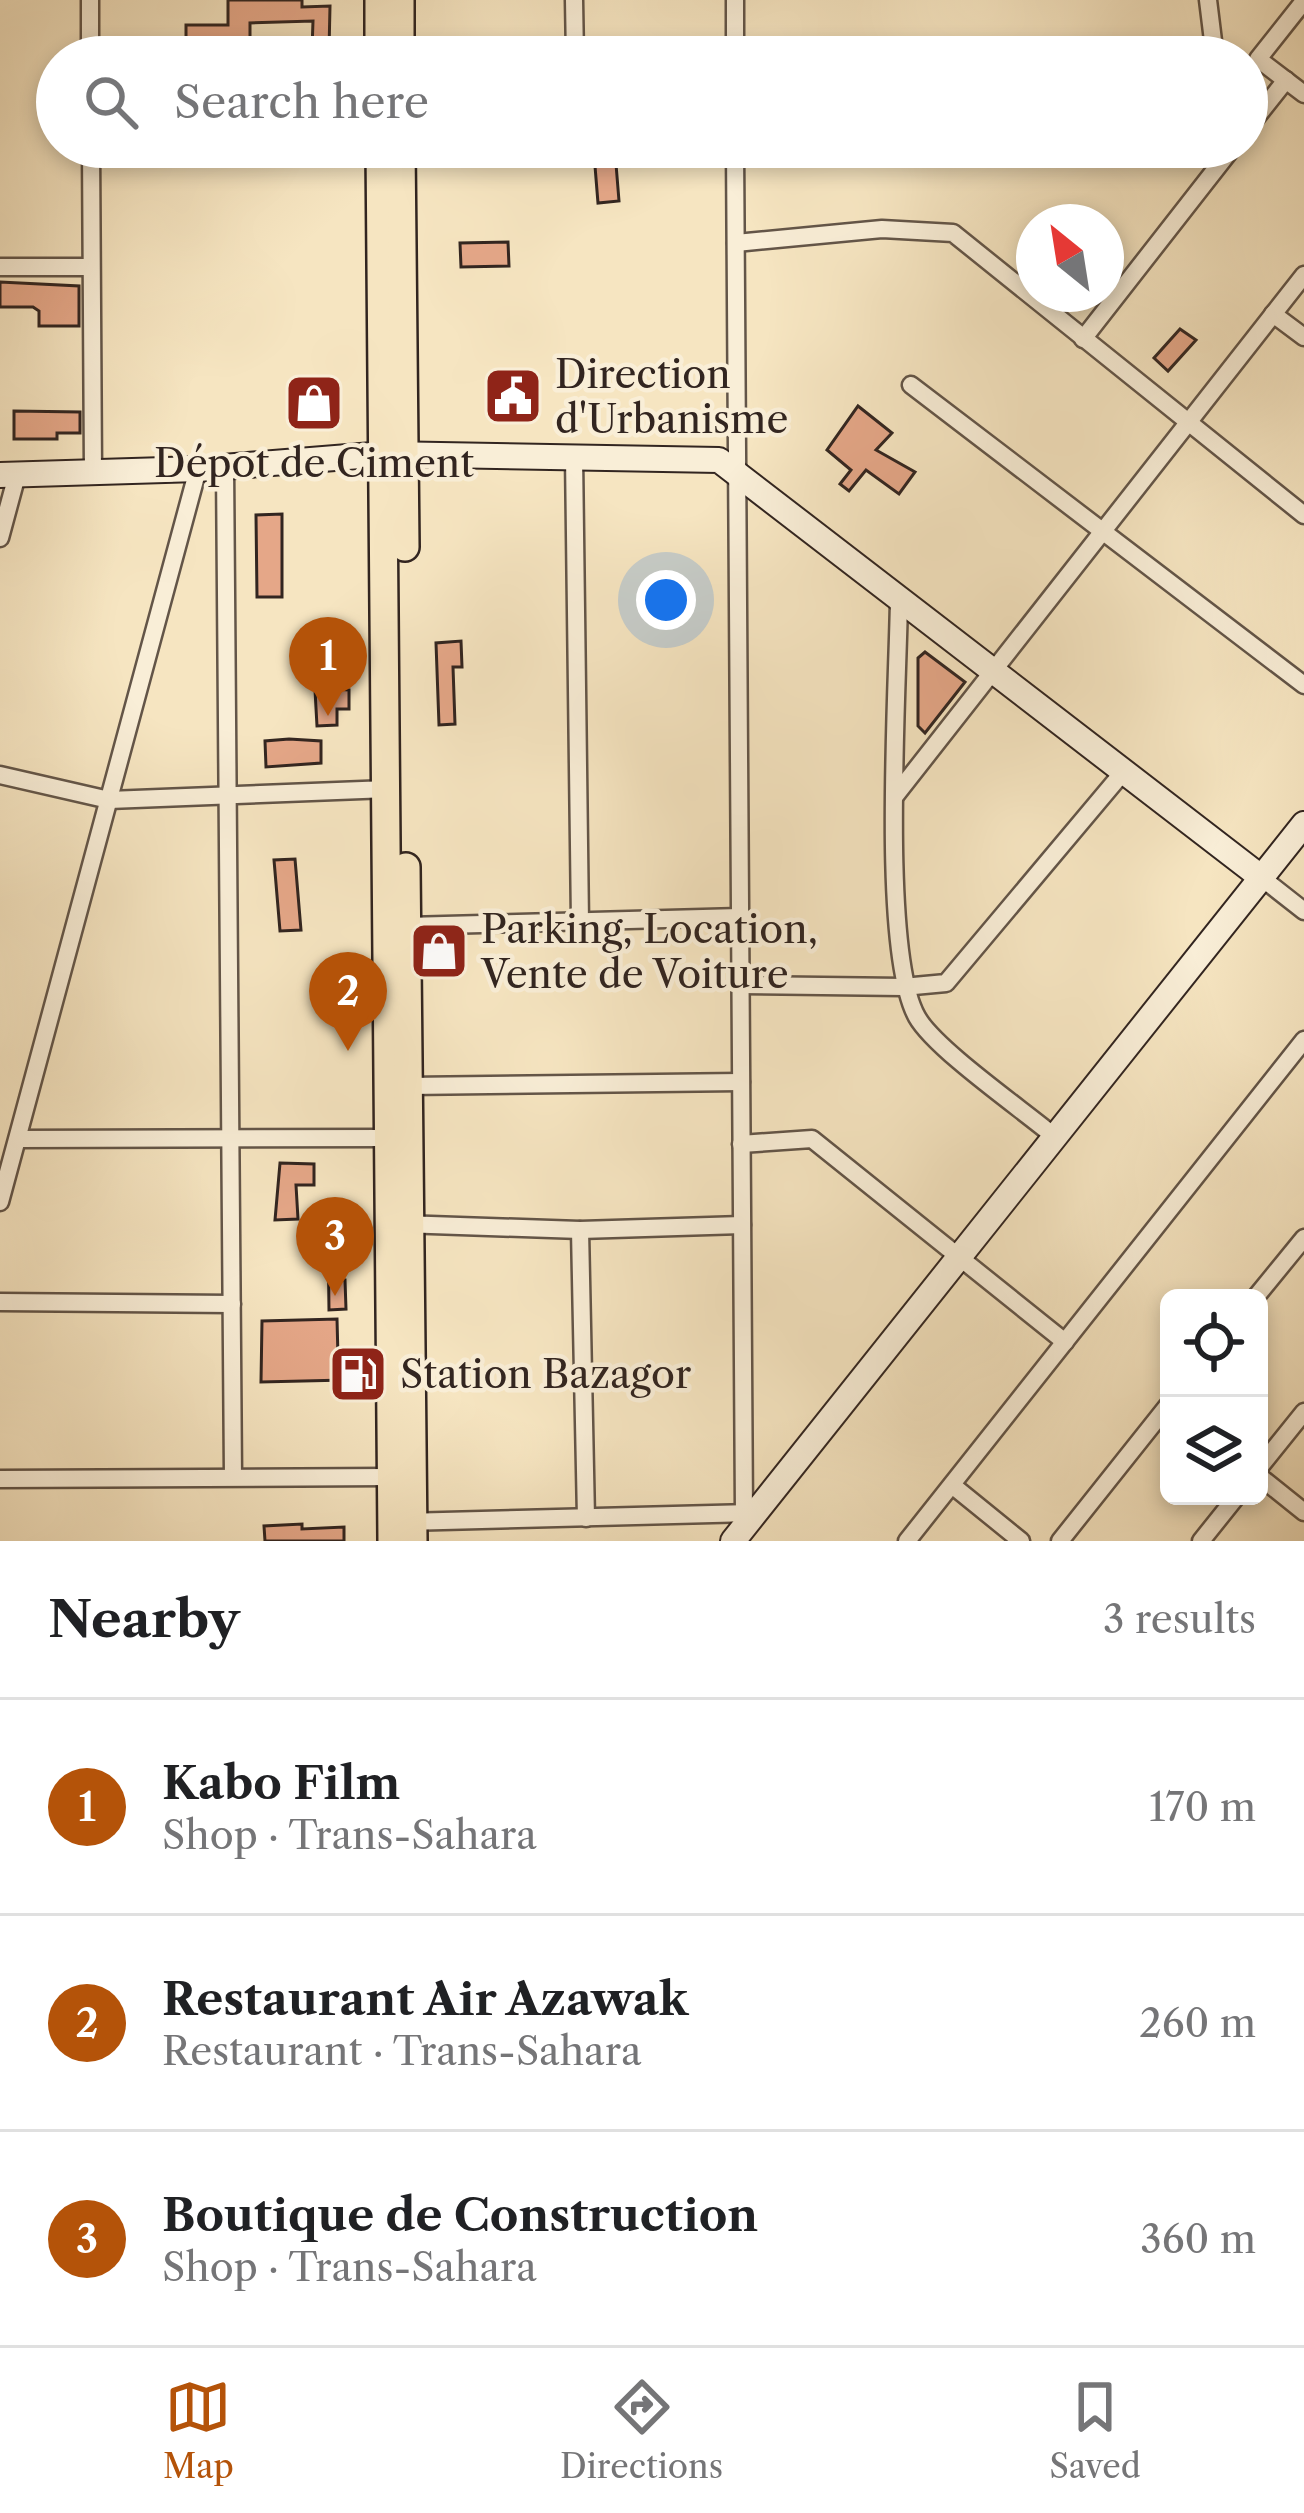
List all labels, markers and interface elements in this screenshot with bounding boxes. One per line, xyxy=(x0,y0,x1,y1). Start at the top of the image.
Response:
search box xyxy=(36,36,1268,168)
icon: search xyxy=(78,69,144,135)
text: Search here xyxy=(174,74,429,130)
north arrow xyxy=(1016,204,1124,312)
place label: Direction d'Urbanisme xyxy=(555,350,788,443)
public building icon: Direction d'Urbanisme xyxy=(482,365,544,427)
shop icon: Dépot de Ciment xyxy=(283,372,345,434)
place label: Dépot de Ciment xyxy=(154,439,474,487)
your location xyxy=(636,570,696,630)
pin: 1 xyxy=(289,617,367,716)
place label: Parking, Location, Vente de Voiture xyxy=(480,905,818,998)
shop icon: Parking, Location, Vente de Voiture xyxy=(408,920,470,982)
pin: 2 xyxy=(309,952,387,1051)
pin: 3 xyxy=(296,1197,374,1296)
map controls xyxy=(1160,1289,1268,1505)
button: locate xyxy=(1160,1289,1268,1397)
fuel station icon: Station Bazagor xyxy=(327,1343,389,1405)
place label: Station Bazagor xyxy=(400,1350,691,1398)
button: layers xyxy=(1160,1397,1268,1505)
text: Nearby xyxy=(48,1588,240,1650)
text: 3 results xyxy=(1103,1595,1256,1643)
text: Kabo Film xyxy=(162,1755,400,1811)
text: 1 xyxy=(78,1783,96,1831)
text: 170 m xyxy=(1149,1783,1256,1831)
text: Shop · Trans-Sahara xyxy=(162,1811,537,1859)
text: Restaurant Air Azawak xyxy=(162,1971,688,2027)
text: 2 xyxy=(75,1999,99,2047)
text: 260 m xyxy=(1139,1999,1256,2047)
text: Restaurant · Trans-Sahara xyxy=(162,2027,641,2075)
text: Boutique de Construction xyxy=(162,2187,758,2243)
text: 3 xyxy=(76,2215,98,2263)
text: 360 m xyxy=(1140,2215,1256,2263)
text: Shop · Trans-Sahara xyxy=(162,2243,537,2291)
tab: Map xyxy=(163,2374,234,2487)
tab: Directions xyxy=(560,2374,723,2487)
tab: Saved xyxy=(1049,2374,1141,2487)

